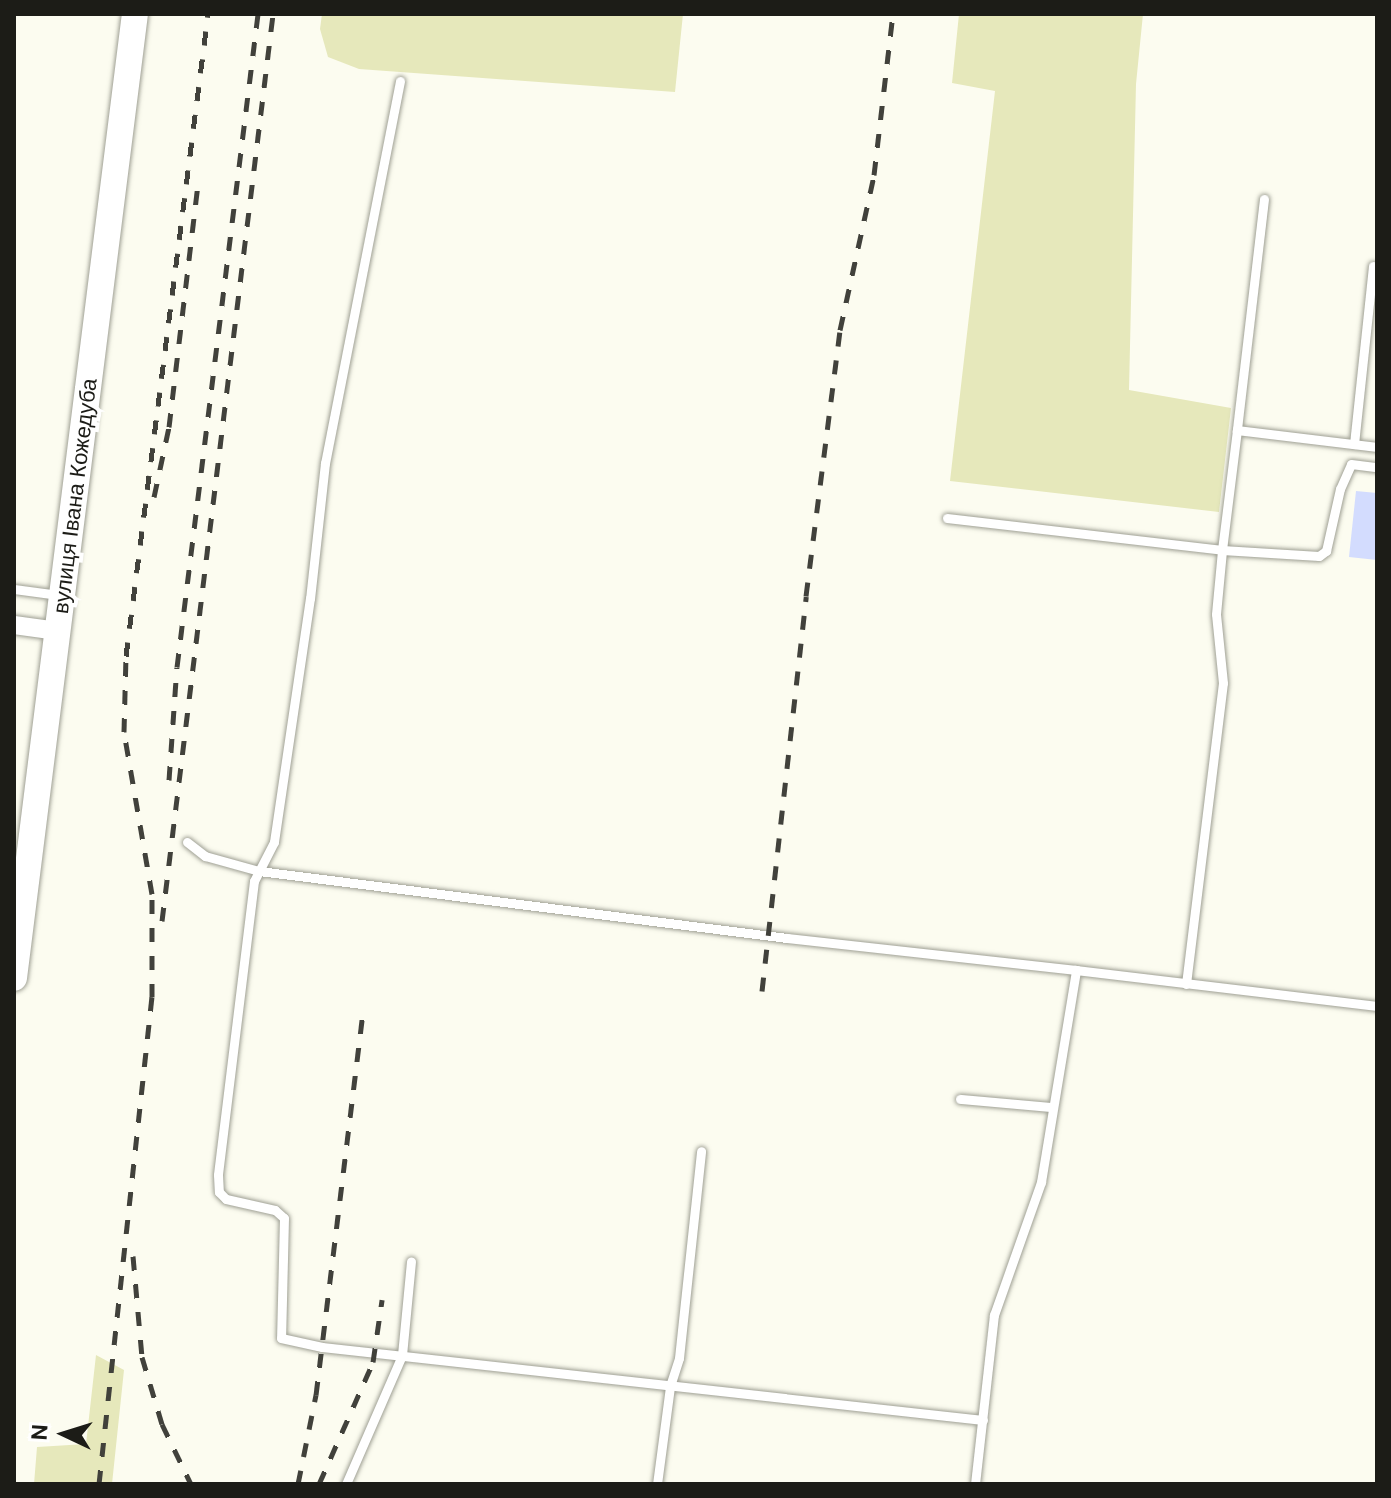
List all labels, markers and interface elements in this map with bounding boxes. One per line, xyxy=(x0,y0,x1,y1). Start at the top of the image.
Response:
street label: вулиця Івана Кожедуба xyxy=(47,377,103,615)
north arrow xyxy=(24,1394,104,1474)
text: N xyxy=(25,1423,55,1441)

